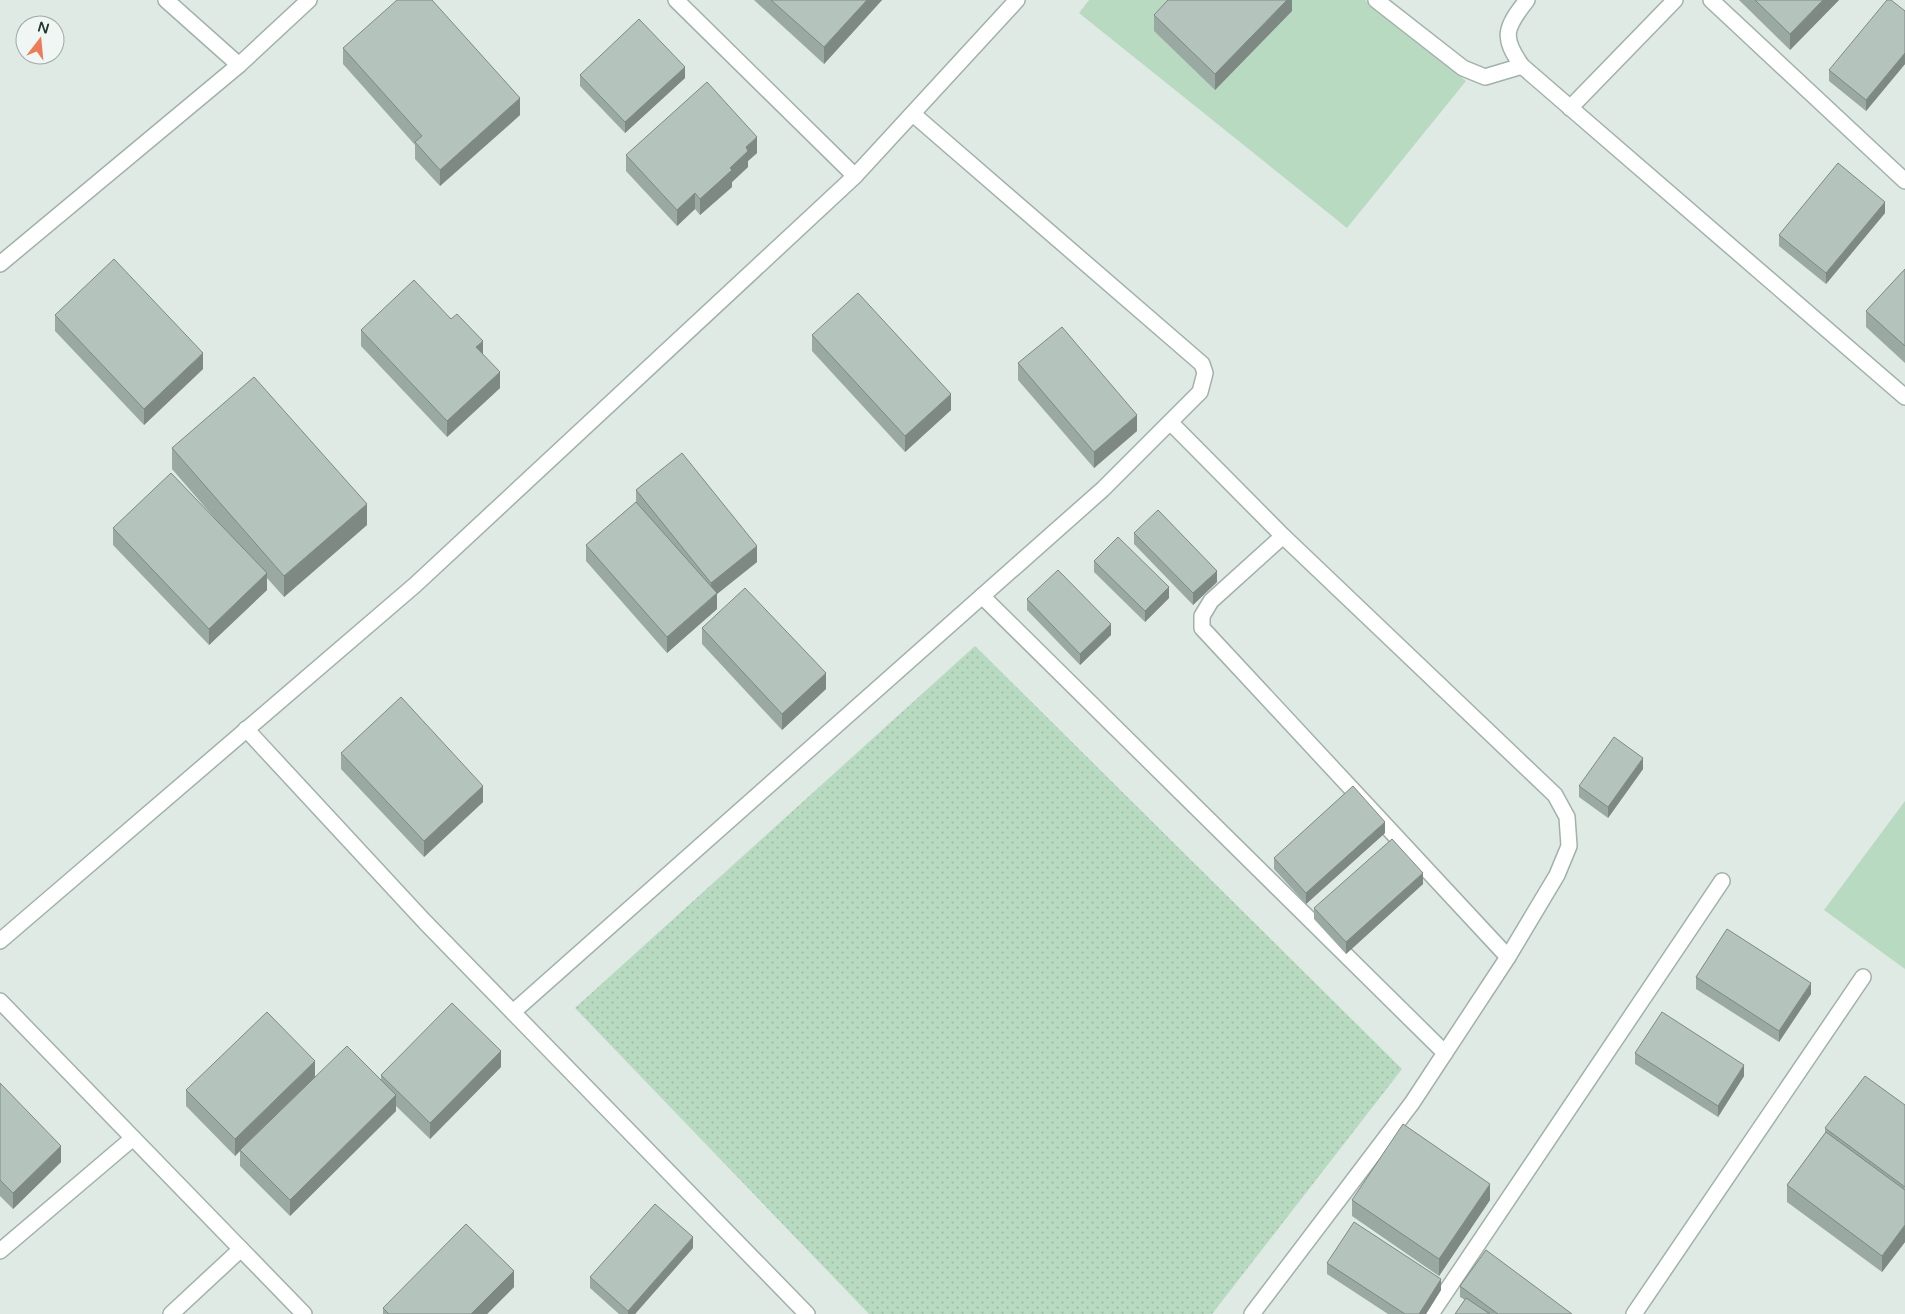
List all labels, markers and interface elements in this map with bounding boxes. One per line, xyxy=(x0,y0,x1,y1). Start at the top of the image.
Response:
north arrow xyxy=(15,15,65,65)
text: N xyxy=(36,18,51,38)

